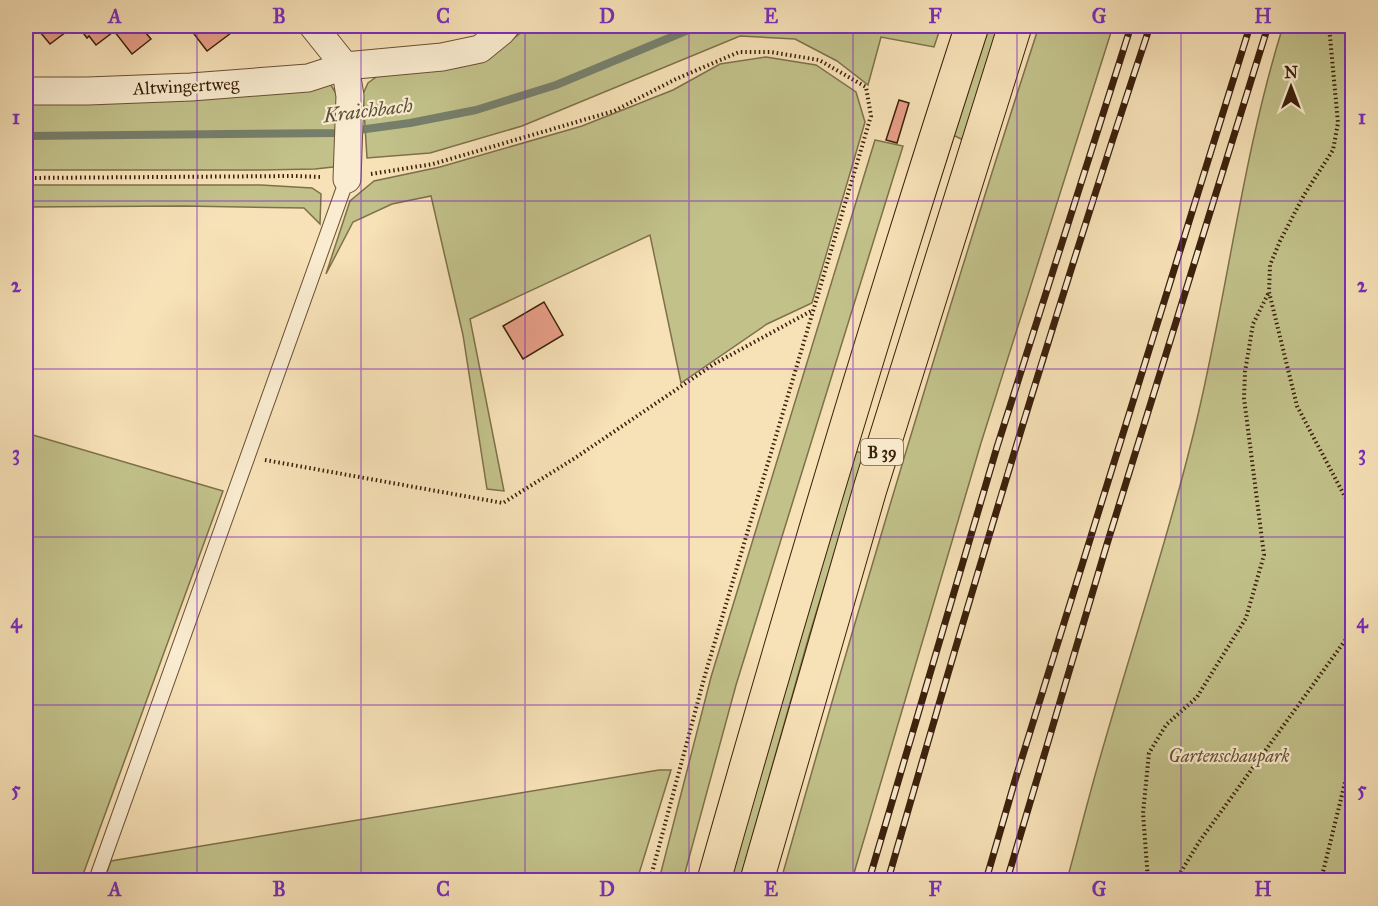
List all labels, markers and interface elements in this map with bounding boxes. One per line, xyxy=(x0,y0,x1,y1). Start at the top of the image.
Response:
text: A xyxy=(106,4,122,28)
text: B xyxy=(272,4,286,28)
text: C xyxy=(436,4,450,28)
text: D xyxy=(599,4,615,28)
text: E xyxy=(764,4,779,28)
text: F xyxy=(928,4,942,28)
text: G xyxy=(1092,4,1107,28)
text: H xyxy=(1254,4,1272,28)
north arrow xyxy=(1261,57,1321,117)
text: N xyxy=(1284,63,1298,82)
street label: Altwingertweg xyxy=(131,72,240,101)
water label: Kraichbach xyxy=(321,93,414,127)
text: 1 xyxy=(12,105,20,129)
text: 1 xyxy=(1358,105,1366,129)
text: 2 xyxy=(11,273,22,297)
text: 2 xyxy=(1357,273,1368,297)
road number: B 39 xyxy=(861,439,903,465)
text: 3 xyxy=(12,441,20,466)
text: 3 xyxy=(1358,441,1366,466)
text: 4 xyxy=(10,609,22,634)
text: 4 xyxy=(1356,609,1368,634)
park label: Gartenschaupark xyxy=(1168,745,1290,768)
text: 5 xyxy=(11,777,21,801)
text: 5 xyxy=(1357,777,1367,801)
text: A xyxy=(106,877,122,901)
text: B xyxy=(272,877,286,901)
text: C xyxy=(436,877,450,901)
text: D xyxy=(599,877,615,901)
text: E xyxy=(764,877,779,901)
text: F xyxy=(928,877,942,901)
text: G xyxy=(1092,877,1107,901)
text: H xyxy=(1254,877,1272,901)

